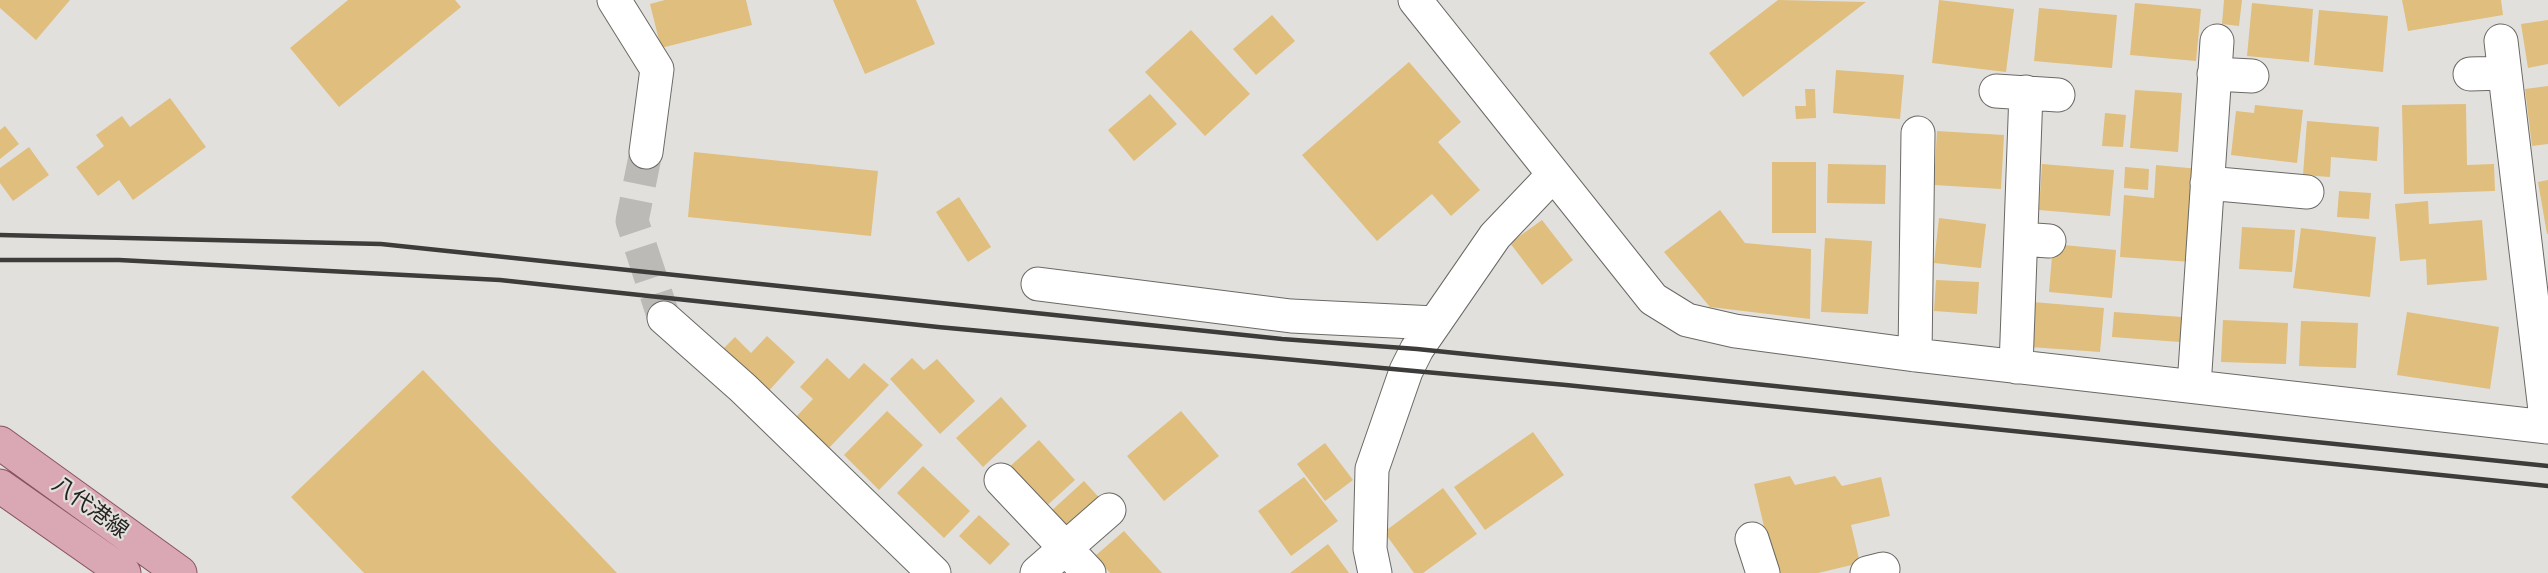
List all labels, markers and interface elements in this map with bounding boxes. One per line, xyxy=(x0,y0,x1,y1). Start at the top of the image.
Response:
street label: 八代港線 xyxy=(47,471,133,545)

